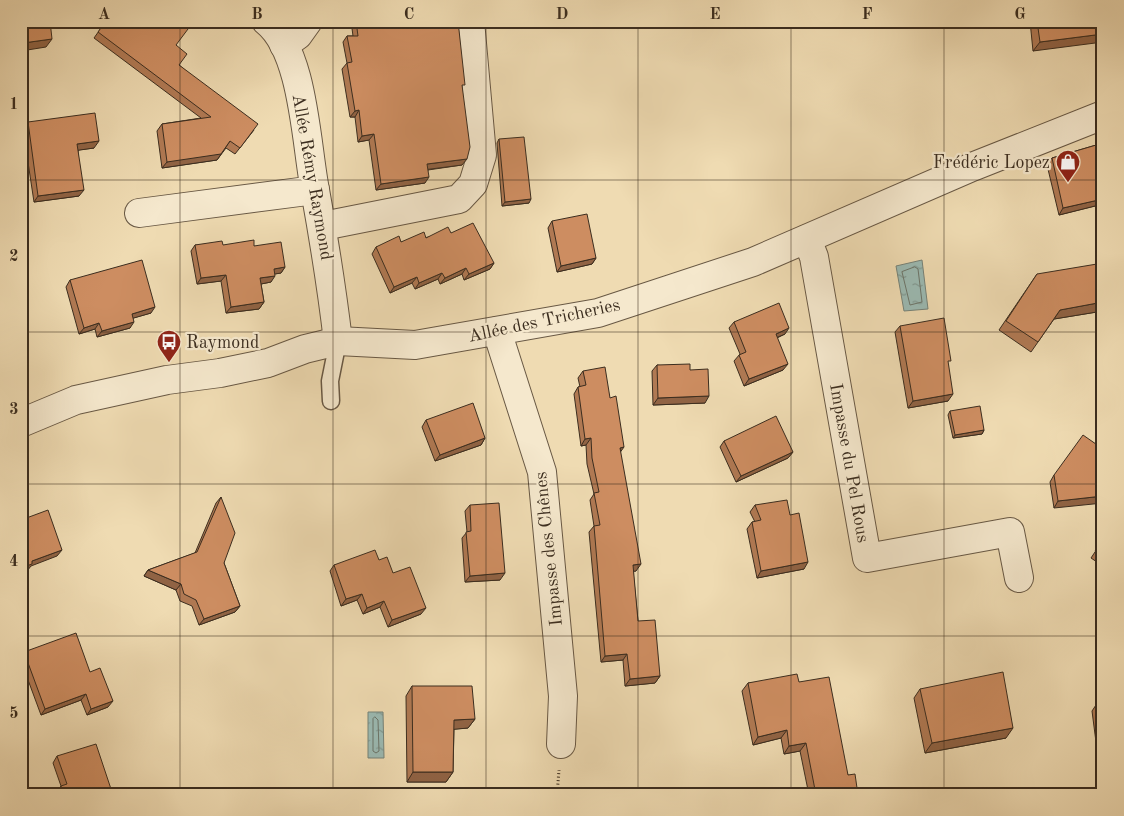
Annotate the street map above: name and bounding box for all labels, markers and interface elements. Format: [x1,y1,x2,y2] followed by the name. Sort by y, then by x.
[98,7,110,23] text: A
[251,7,263,23] text: B
[404,7,414,23] text: C
[556,7,568,23] text: D
[709,7,721,23] text: E
[862,7,873,23] text: F
[1014,7,1026,23] text: G
[289,93,336,262] street label: Allée Rémy Raymond
[9,97,19,113] text: 1
[1055,149,1081,183] shop icon: Frédéric Lopez
[933,154,1050,172] place label: Frédéric Lopez
[9,249,19,265] text: 2
[467,296,622,346] street label: Allée des Tricheries
[156,329,182,363] bus stop icon: Raymond
[186,334,259,352] place label: Raymond
[826,382,872,544] street label: Impasse du Pel Rous
[9,402,19,418] text: 3
[532,471,566,627] street label: Impasse des Chênes
[9,554,19,570] text: 4
[9,706,19,722] text: 5

